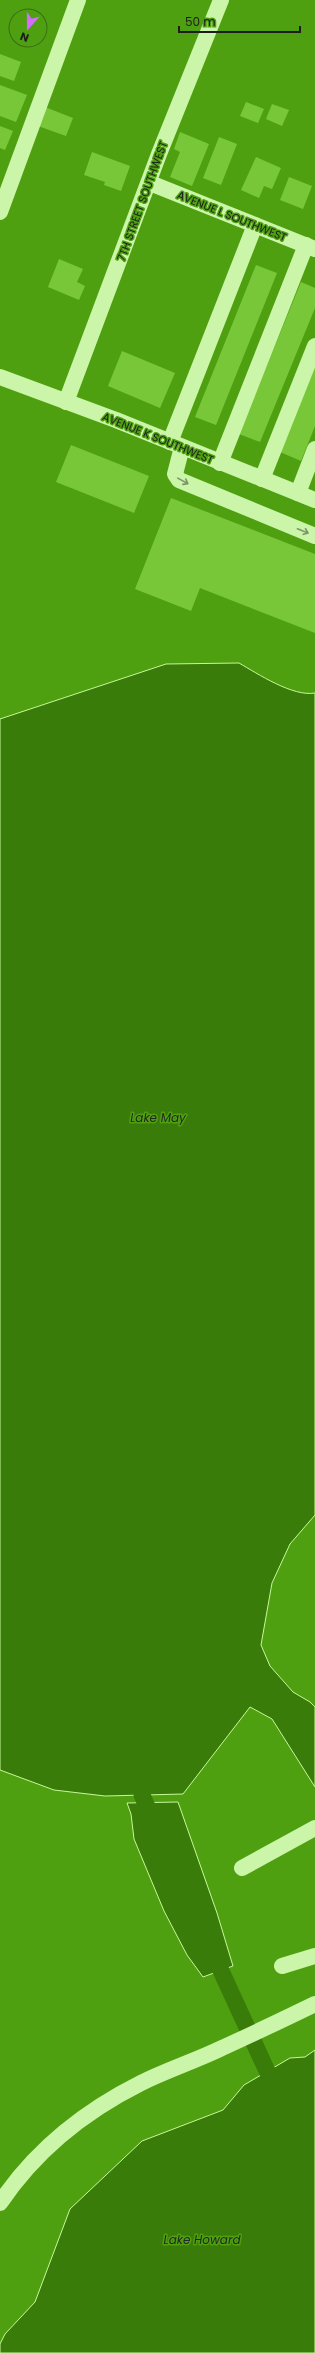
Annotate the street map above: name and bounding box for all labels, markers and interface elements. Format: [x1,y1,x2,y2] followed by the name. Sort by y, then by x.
[8,8,48,48] north arrow
[179,8,300,34] scale bar
[185,13,216,30] text: 50 m
[18,28,31,46] text: N
[113,139,171,263] street label: 7TH STREET SOUTHWEST
[175,187,289,245] street label: AVENUE L SOUTHWEST
[100,408,216,468] street label: AVENUE K SOUTHWEST
[177,478,189,486] one-way arrow
[297,528,309,536] one-way arrow
[130,1109,187,1126] water label: Lake May
[163,2231,241,2248] water label: Lake Howard

